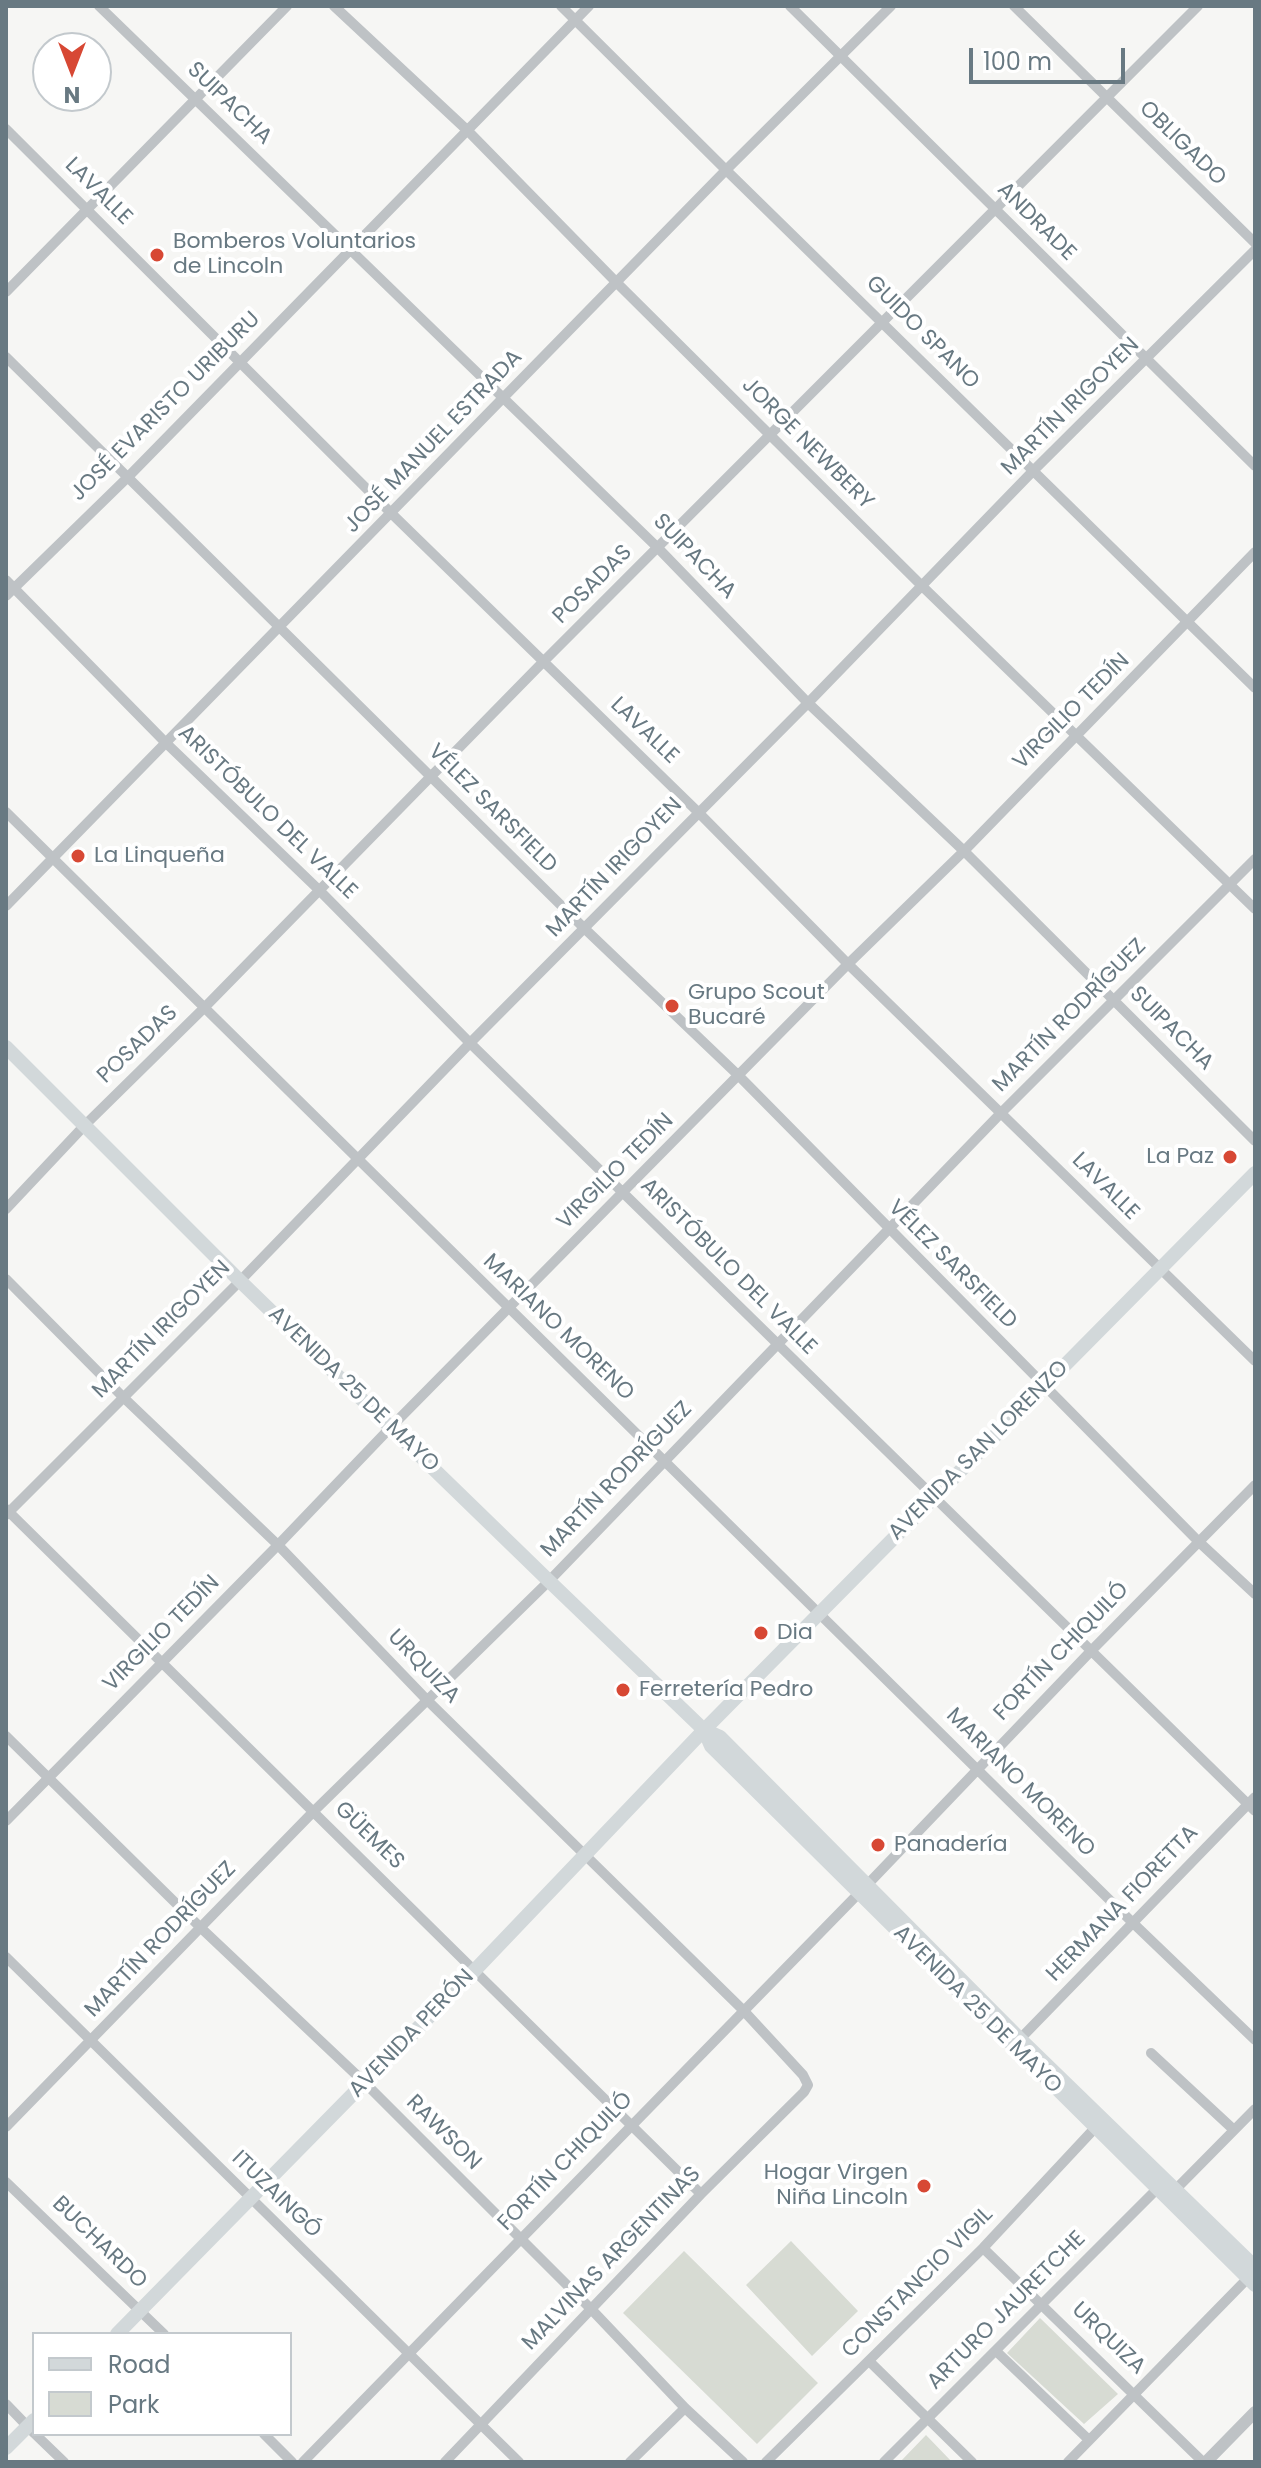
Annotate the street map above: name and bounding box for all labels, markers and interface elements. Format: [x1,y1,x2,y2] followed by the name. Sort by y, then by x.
[32,32,112,112] north arrow
[973,32,1129,82] scale bar
[983,45,1052,78] text: 100 m
[181,57,277,151] street label: SUIPACHA
[64,79,80,110] text: N
[1133,96,1231,192] street label: OBLIGADO
[59,153,137,231] street label: LAVALLE
[991,177,1081,267] street label: ANDRADE
[173,229,416,280] place label: Bomberos Voluntarios de Lincoln
[148,246,166,264] marker: Bomberos Voluntarios de Lincoln
[860,271,984,395] street label: GUIDO SPANO
[66,307,266,507] street label: JOSÉ EVARISTO URIBURU
[997,333,1145,481] street label: MARTÍN IRIGOYEN
[340,345,528,539] street label: JOSÉ MANUEL ESTRADA
[736,373,878,515] street label: JORGE NEWBERY
[647,509,741,605] street label: SUIPACHA
[548,540,638,630] street label: POSADAS
[1008,648,1136,776] street label: VIRGILIO TEDÍN
[605,692,683,770] street label: LAVALLE
[172,721,362,905] street label: ARISTÓBULO DEL VALLE
[422,739,562,879] street label: VÉLEZ SARSFIELD
[542,793,688,943] street label: MARTÍN IRIGOYEN
[94,843,225,869] place label: La Linqueña
[69,847,87,865] marker: La Linqueña
[988,934,1152,1098] street label: MARTÍN RODRÍGUEZ
[688,980,825,1032] place label: Grupo Scout Bucaré
[1124,982,1218,1076] street label: SUIPACHA
[663,997,681,1015] marker: Grupo Scout Bucaré
[92,1000,184,1090] street label: POSADAS
[552,1108,680,1236] street label: VIRGILIO TEDÍN
[1146,1144,1214,1170] place label: La Paz
[1066,1148,1144,1226] street label: LAVALLE
[1221,1148,1239,1166] marker: La Paz
[634,1173,822,1361] street label: ARISTÓBULO DEL VALLE
[882,1195,1022,1335] street label: VÉLEZ SARSFIELD
[477,1249,639,1407] street label: MARIANO MORENO
[88,1256,236,1404] street label: MARTÍN IRIGOYEN
[262,1302,444,1478] street label: AVENIDA 25 DE MAYO
[884,1356,1074,1546] street label: AVENIDA SAN LORENZO
[536,1397,698,1563] street label: MARTÍN RODRÍGUEZ
[98,1570,226,1698] street label: VIRGILIO TEDÍN
[989,1577,1135,1727] street label: FORTÍN CHIQUILÓ
[777,1620,813,1646] place label: Dia
[752,1624,770,1642] marker: Dia
[381,1625,465,1709] street label: URQUIZA
[639,1677,813,1703] place label: Ferretería Pedro
[614,1681,632,1699] marker: Ferretería Pedro
[940,1703,1100,1863] street label: MARIANO MORENO
[329,1796,409,1876] street label: GÜEMES
[1042,1820,1204,1988] street label: HERMANA FIORETTA
[894,1832,1008,1858] place label: Panadería
[869,1836,887,1854] marker: Panadería
[80,1857,242,2023] street label: MARTÍN RODRÍGUEZ
[887,1920,1067,2100] street label: AVENIDA 25 DE MAYO
[344,1964,480,2104] street label: AVENIDA PERÓN
[493,2087,639,2237] street label: FORTÍN CHIQUILÓ
[400,2090,486,2176] street label: RAWSON
[226,2146,326,2244] street label: ITUZAINGÓ
[764,2160,908,2212] place label: Hogar Virgen Niña Lincoln
[517,2162,707,2356] street label: MALVINAS ARGENTINAS
[915,2177,933,2195] marker: Hogar Virgen Niña Lincoln
[46,2191,152,2295] street label: BUCHARDO
[837,2202,999,2364] street label: CONSTANCIO VIGIL
[922,2226,1092,2396] street label: ARTURO JAURETCHE
[1066,2297,1150,2381] street label: URQUIZA
[32,2332,292,2436] legend
[108,2348,170,2381] text: Road
[108,2388,159,2421] text: Park

